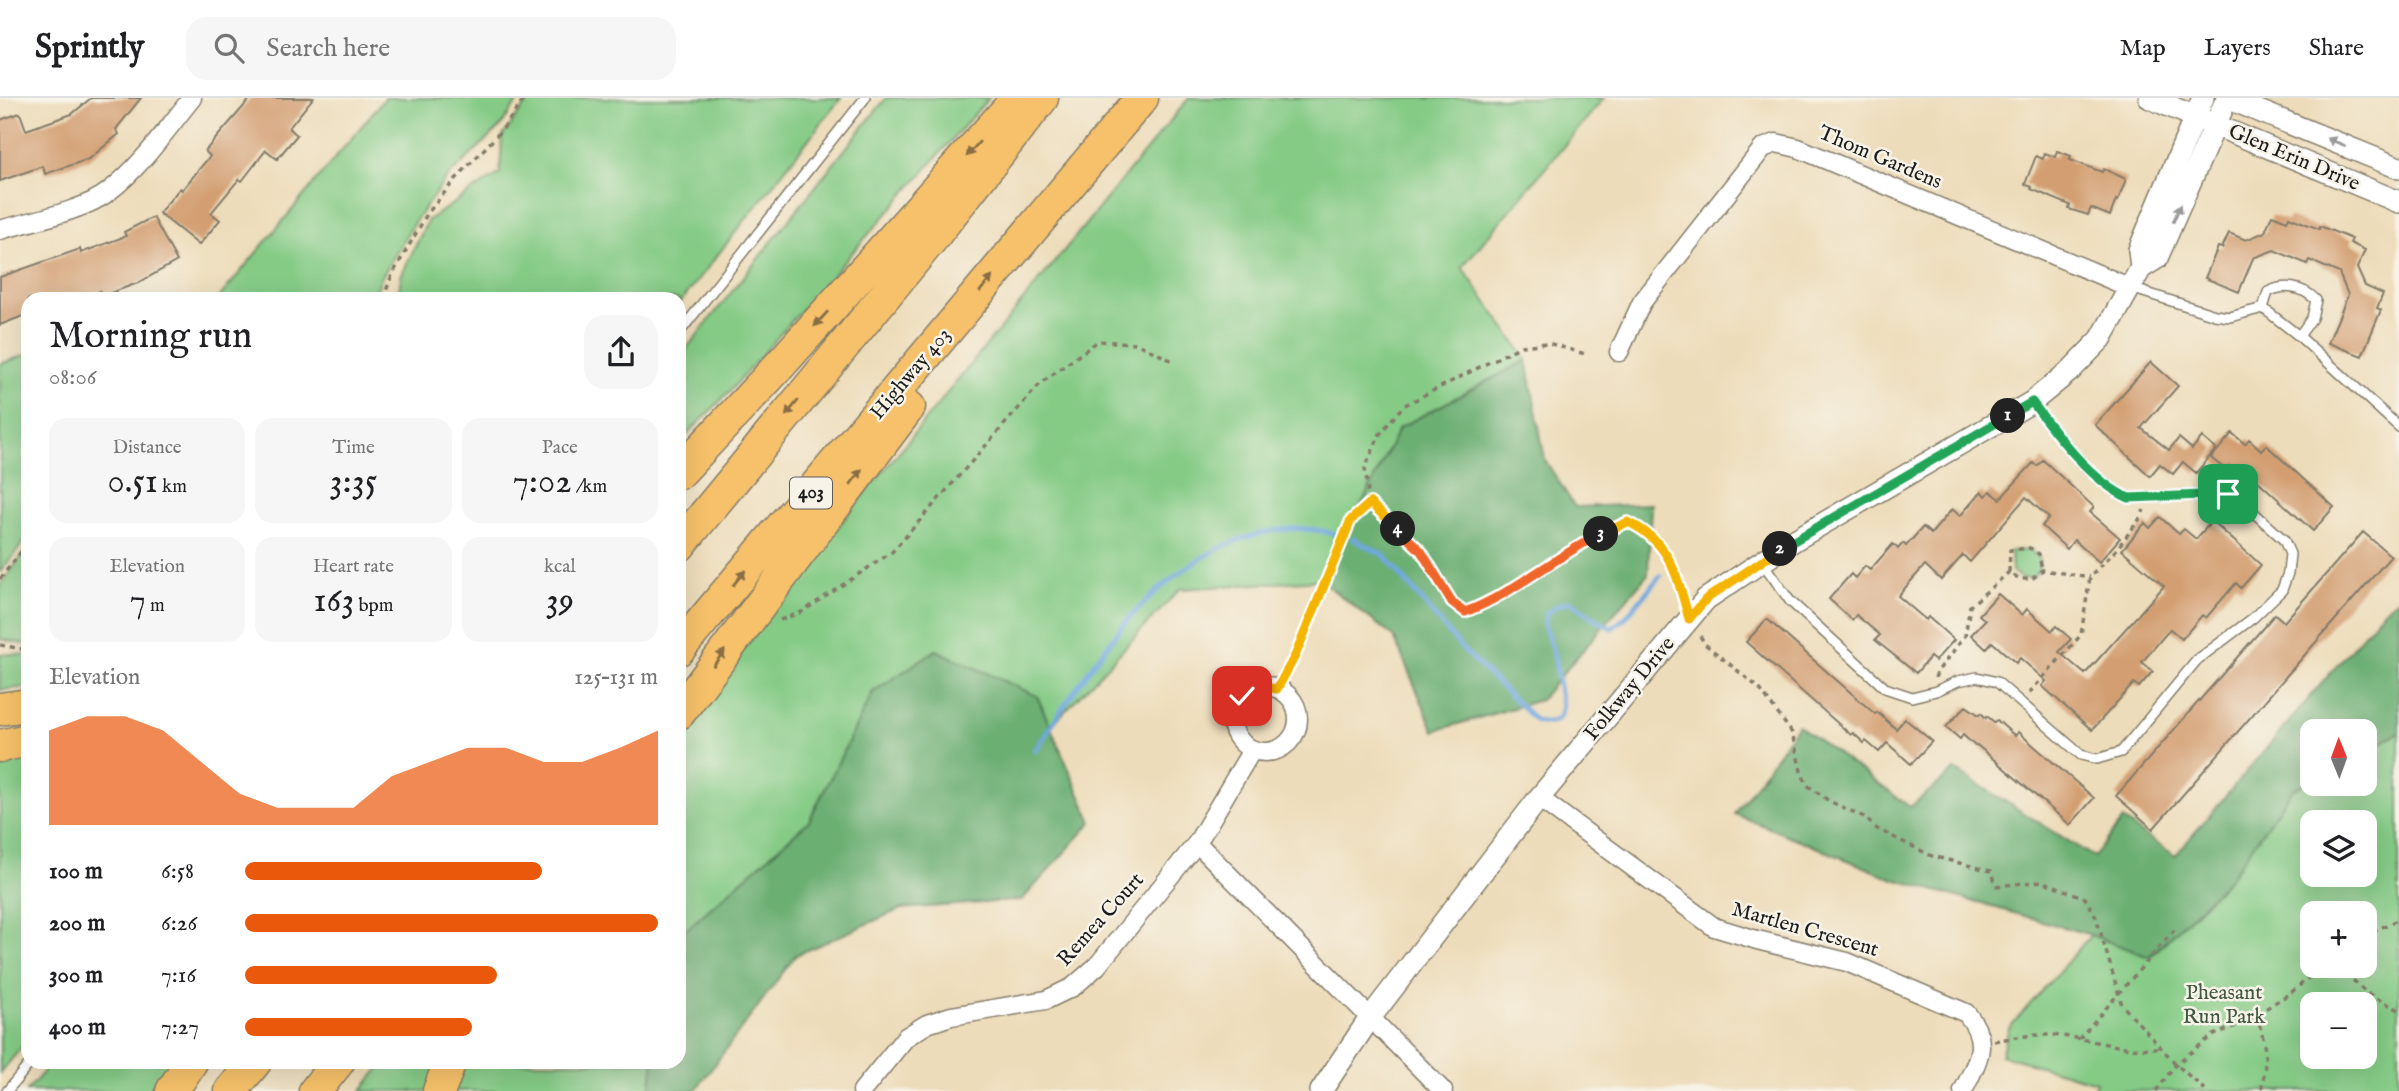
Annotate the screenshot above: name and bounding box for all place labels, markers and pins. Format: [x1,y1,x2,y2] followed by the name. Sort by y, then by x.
[1990,398,2025,434] pin: 1
[2198,464,2258,524] pin
[1380,512,1416,546] pin: 4
[1584,516,1618,551] pin: 3
[1762,532,1798,566] pin: 2
[1212,666,1272,726] pin

